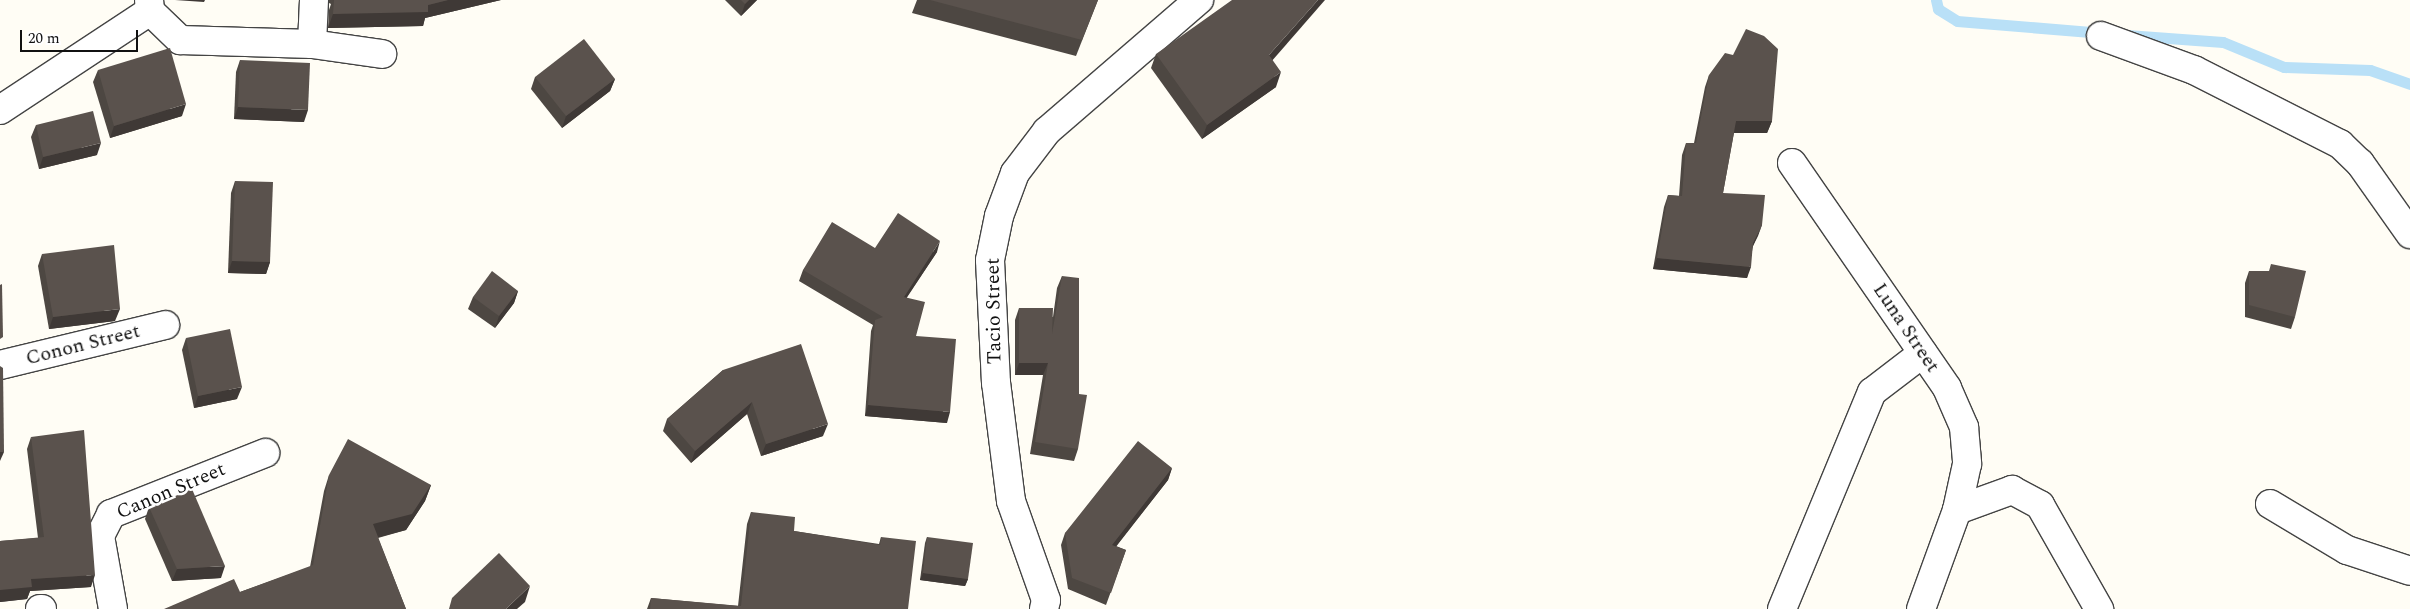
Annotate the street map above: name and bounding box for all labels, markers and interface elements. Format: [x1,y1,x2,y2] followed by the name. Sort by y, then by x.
[22,20,140,52] scale bar
[28,27,60,50] text: 20 m
[981,258,1007,364] street label: Tacio Street
[1867,279,1945,377] street label: Luna Street
[23,319,143,371] street label: Conon Street
[113,457,229,525] street label: Canon Street

